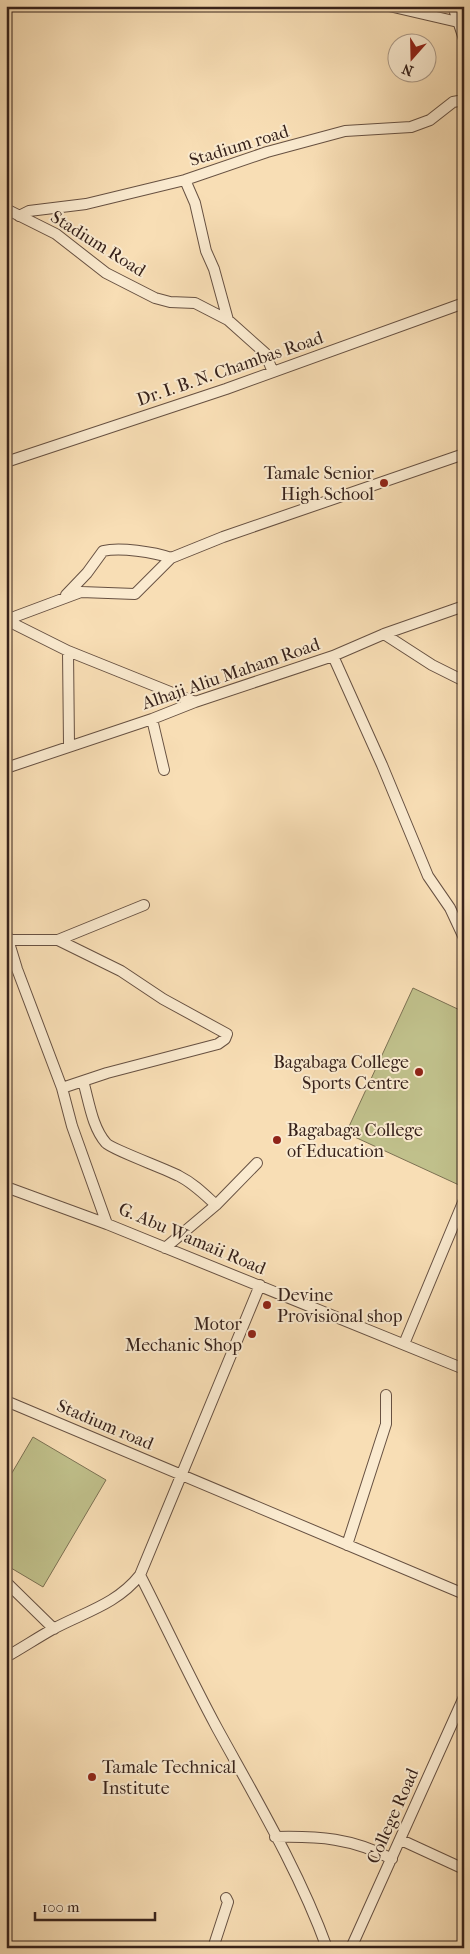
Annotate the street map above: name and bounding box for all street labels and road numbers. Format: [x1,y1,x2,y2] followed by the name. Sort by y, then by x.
[187,121,291,171] street label: Stadium road
[47,206,150,282] street label: Stadium Road
[134,327,326,411] street label: Dr. I. B. N. Chambas Road
[138,634,323,715] street label: Alhaji Aliu Maham Road
[115,1199,269,1280] street label: G. Abu Wamaii Road
[54,1395,157,1455] street label: Stadium road
[363,1765,423,1867] street label: College Road

